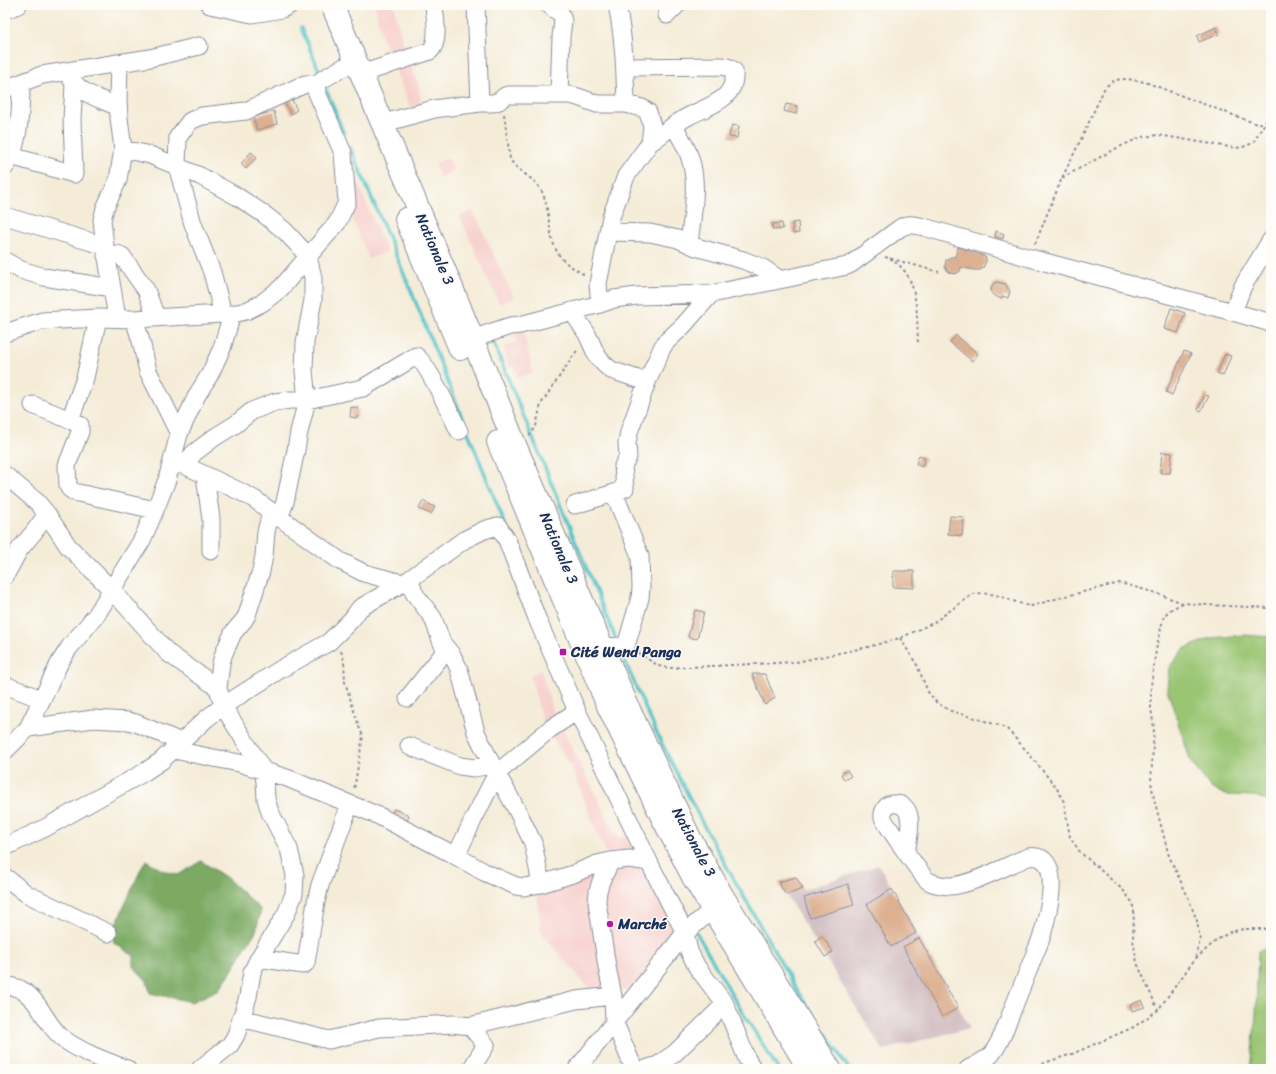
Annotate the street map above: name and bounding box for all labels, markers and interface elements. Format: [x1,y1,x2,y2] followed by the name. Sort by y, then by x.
[408,209,462,289] street label: Nationale 3
[532,508,586,588] street label: Nationale 3
[570,639,682,665] place label: Cité Wend Panga
[558,647,568,657] marker: Cité Wend Panga
[665,802,723,882] street label: Nationale 3
[617,911,667,937] place label: Marché
[605,919,615,929] marker: Marché

